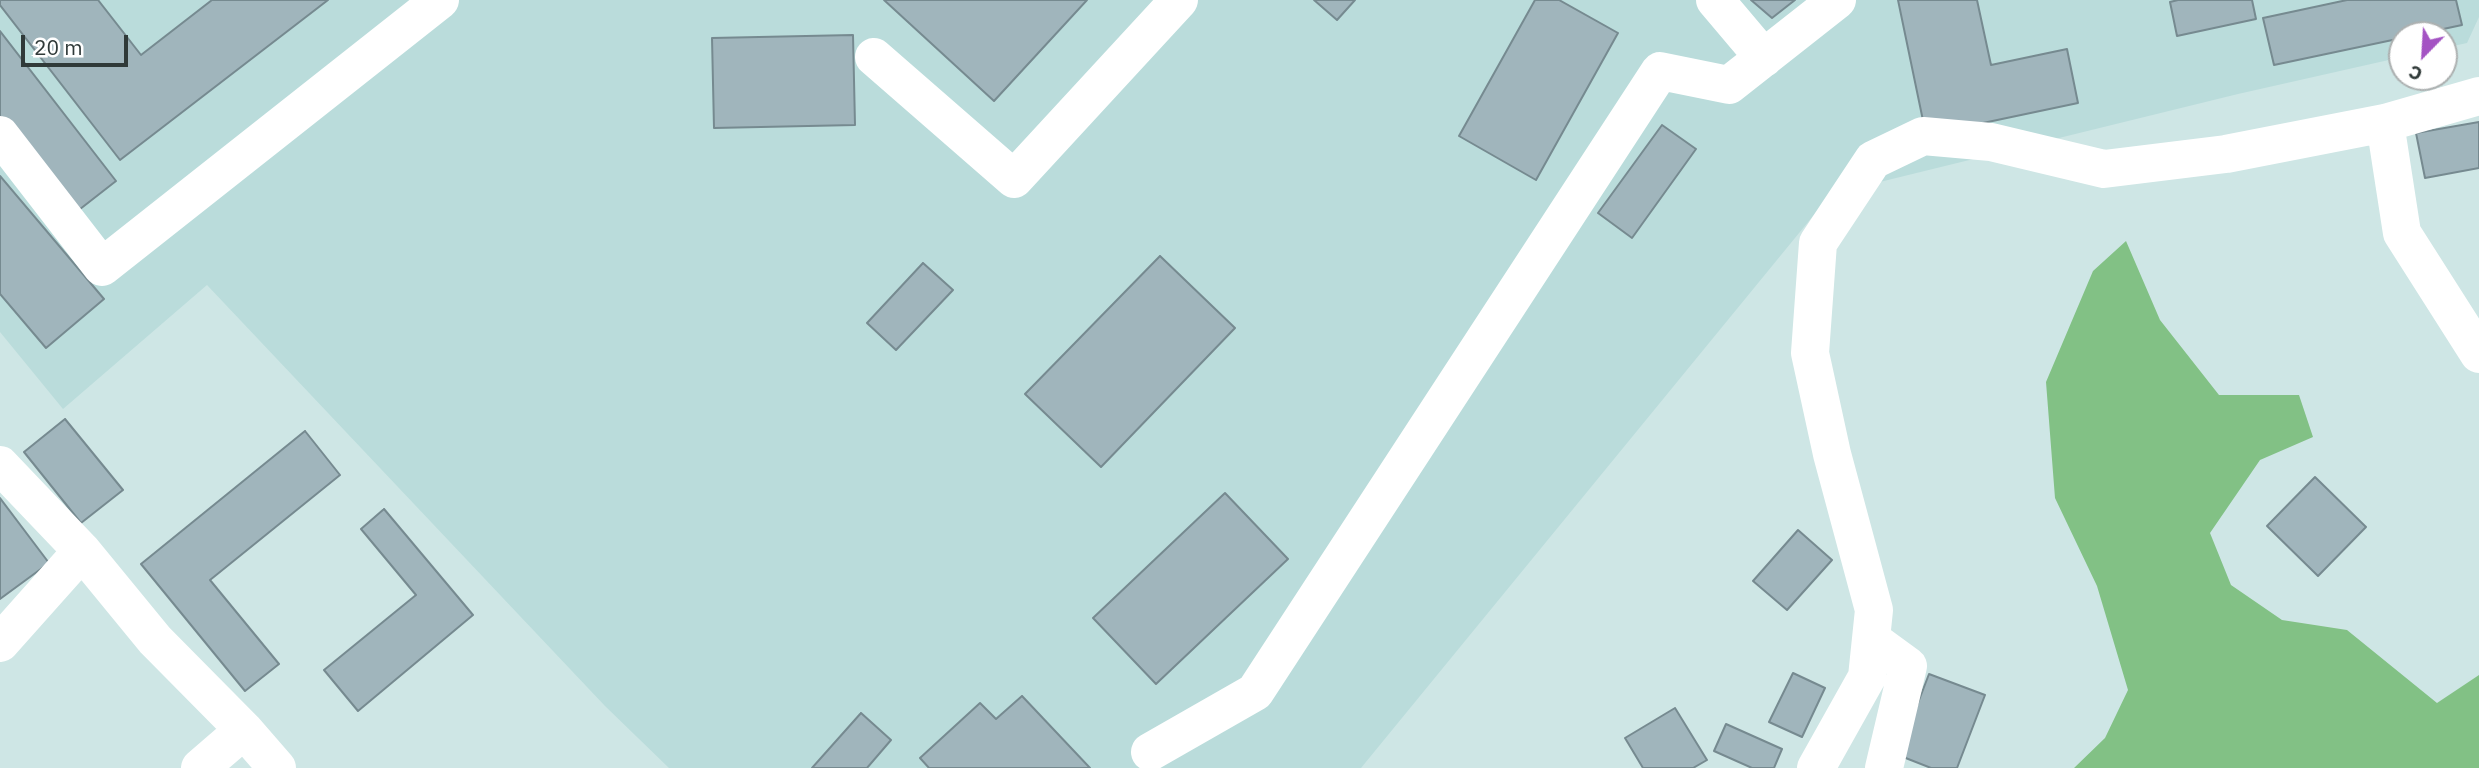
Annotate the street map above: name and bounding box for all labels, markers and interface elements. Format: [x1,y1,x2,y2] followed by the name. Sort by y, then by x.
[24,21,131,65] scale bar
[2388,21,2458,91] north arrow
[34,33,83,61] text: 20 m
[2405,60,2426,87] text: С

